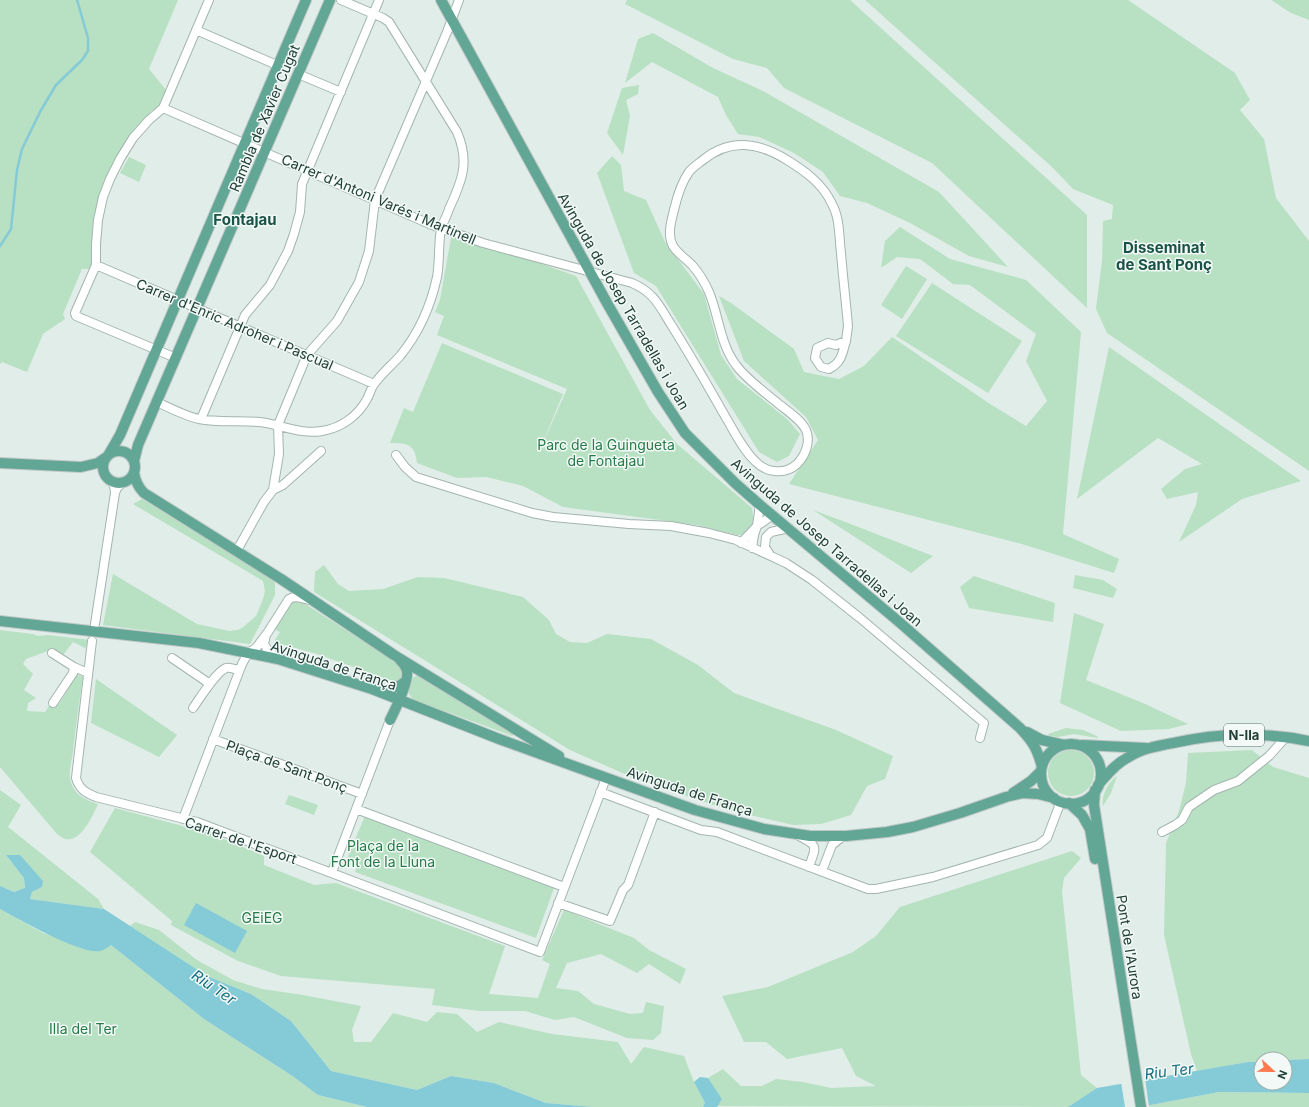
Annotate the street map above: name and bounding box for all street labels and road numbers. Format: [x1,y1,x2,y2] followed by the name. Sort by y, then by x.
[225,42,303,194] street label: Rambla de Xavier Cugat
[279,150,479,248] street label: Carrer d'Antoni Varés i Martinell
[555,189,693,413] street label: Avinguda de Josep Tarradellas i Joan
[134,275,336,373] street label: Carrer d'Enric Adroher i Pascual
[728,454,926,630] street label: Avinguda de Josep Tarradellas i Joan
[269,637,399,693] street label: Avinguda de França
[1224,724,1264,746] road number: N-IIa
[224,736,350,796] street label: Plaça de Sant Ponç
[625,763,755,819] street label: Avinguda de França
[183,813,300,867] street label: Carrer de l'Esport
[1113,893,1147,1001] street label: Pont de l'Aurora

